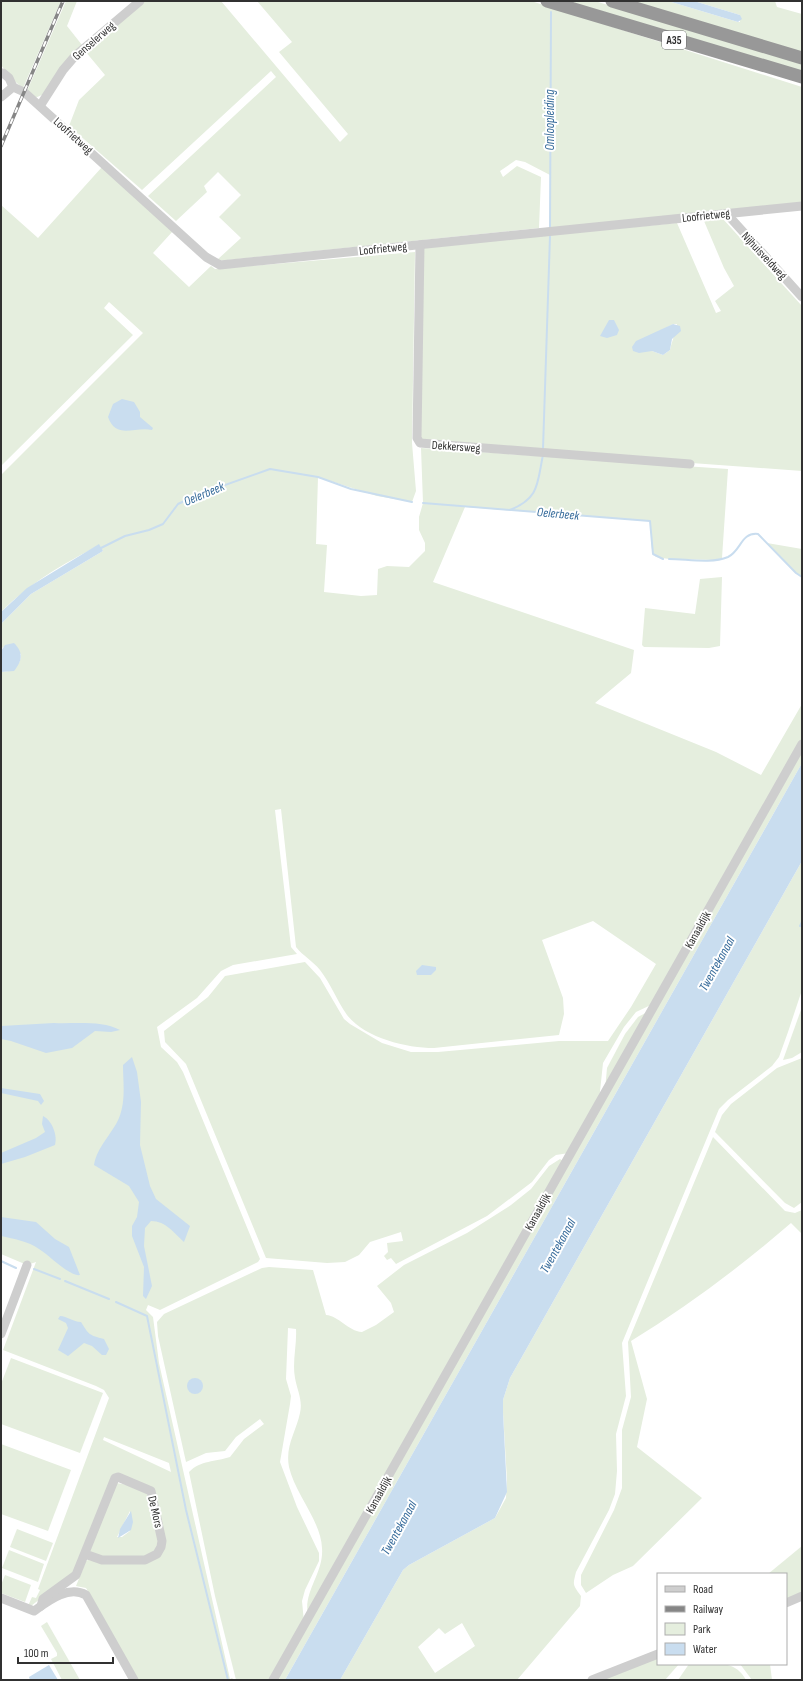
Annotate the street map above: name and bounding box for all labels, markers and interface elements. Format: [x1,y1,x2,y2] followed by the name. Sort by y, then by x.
[69,18,119,64] street label: Genselerweg
[662,31,686,49] road number: A35
[542,89,558,150] water label: Omloopleiding
[50,114,96,158] street label: Loofrietweg
[681,206,731,226] street label: Loofrietweg
[738,229,790,283] street label: Nijhuisveldweg
[358,239,408,259] street label: Loofrietweg
[431,438,481,456] street label: Dekkersweg
[181,478,228,510] water label: Oelerbeek
[536,504,581,524] water label: Oelerbeek
[682,908,715,951] street label: Kanaaldijk
[696,934,739,994] water label: Twentekanaal
[522,1190,555,1233] street label: Kanaaldijk
[537,1216,580,1276] water label: Twentekanaal
[363,1473,396,1516] street label: Kanaaldijk
[144,1495,166,1529] street label: De Mors
[378,1498,421,1558] water label: Twentekanaal
[657,1573,787,1665] legend
[693,1582,713,1597] text: Road
[693,1602,724,1617] text: Railway
[693,1622,711,1637] text: Park
[18,1639,113,1665] scale bar
[693,1642,717,1657] text: Water
[24,1646,49,1661] text: 100 m

